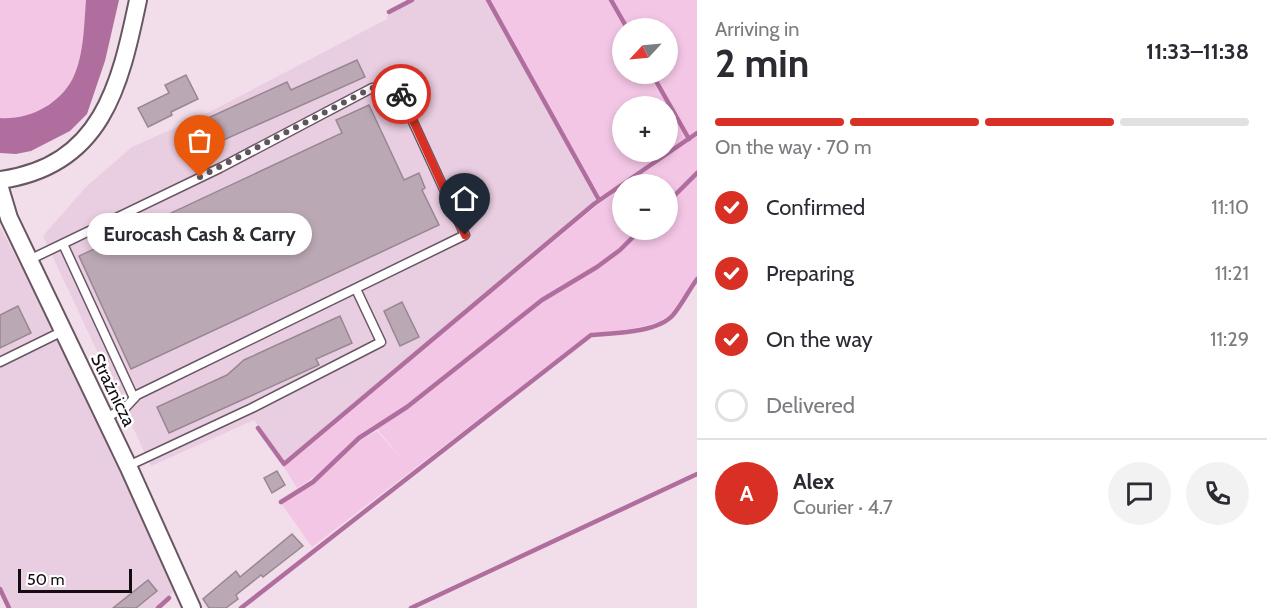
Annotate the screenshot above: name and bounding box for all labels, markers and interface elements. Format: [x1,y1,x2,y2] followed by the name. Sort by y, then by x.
[715,17,799,41] text: Arriving in
[612,18,678,84] north arrow
[612,18,678,240] map controls
[1146,38,1249,65] text: 11:33–11:38
[715,39,809,87] text: 2 min
[371,64,431,124] courier
[385,78,418,111] icon: bike
[612,96,678,162] button: +
[174,115,225,177] pin
[183,124,216,157] icon: bag
[715,135,872,159] text: On the way · 70 m
[439,173,490,235] pin
[612,174,678,240] button: −
[448,182,481,215] icon: home
[715,191,748,224] icon: check
[766,194,865,221] text: Confirmed
[1211,195,1249,219] text: 11:10
[88,213,312,255] callout: Eurocash Cash & Carry
[103,222,296,246] text: Eurocash Cash & Carry
[715,257,748,290] icon: check
[766,260,854,287] text: Preparing
[1215,261,1249,285] text: 11:21
[715,323,748,356] icon: check
[766,326,873,353] text: On the way
[1210,327,1249,351] text: 11:29
[86,350,140,430] street label: Strażnicza
[766,392,855,419] text: Delivered
[1108,462,1171,525] button: chat
[1186,462,1249,525] button: phone
[793,468,834,495] text: Alex
[740,480,753,507] text: A
[793,495,893,519] text: Courier · 4.7
[18,566,132,594] scale bar
[27,570,64,589] text: 50 m

